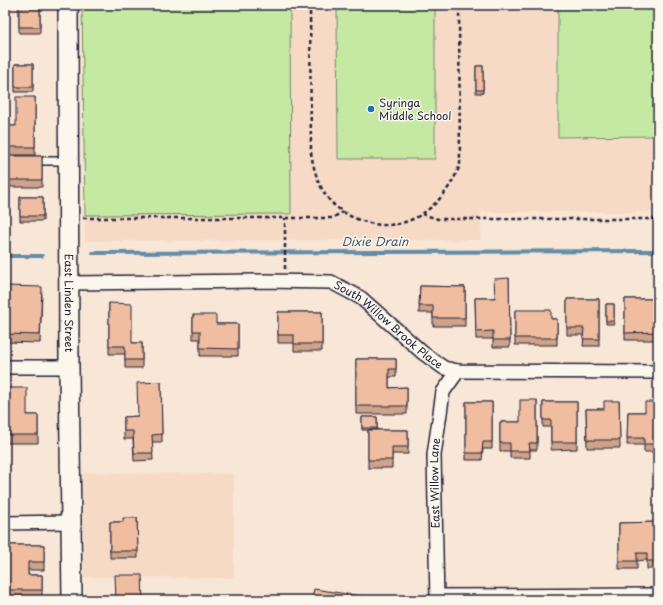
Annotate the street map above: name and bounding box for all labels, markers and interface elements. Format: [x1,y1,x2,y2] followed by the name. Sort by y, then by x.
[379,94,451,124] place label: Syringa Middle School
[366,104,376,114] marker: Syringa Middle School
[342,232,409,250] water label: Dixie Drain
[61,254,78,353] street label: East Linden Street
[331,276,447,373] street label: South Willow Brook Place
[425,437,444,529] street label: East Willow Lane

